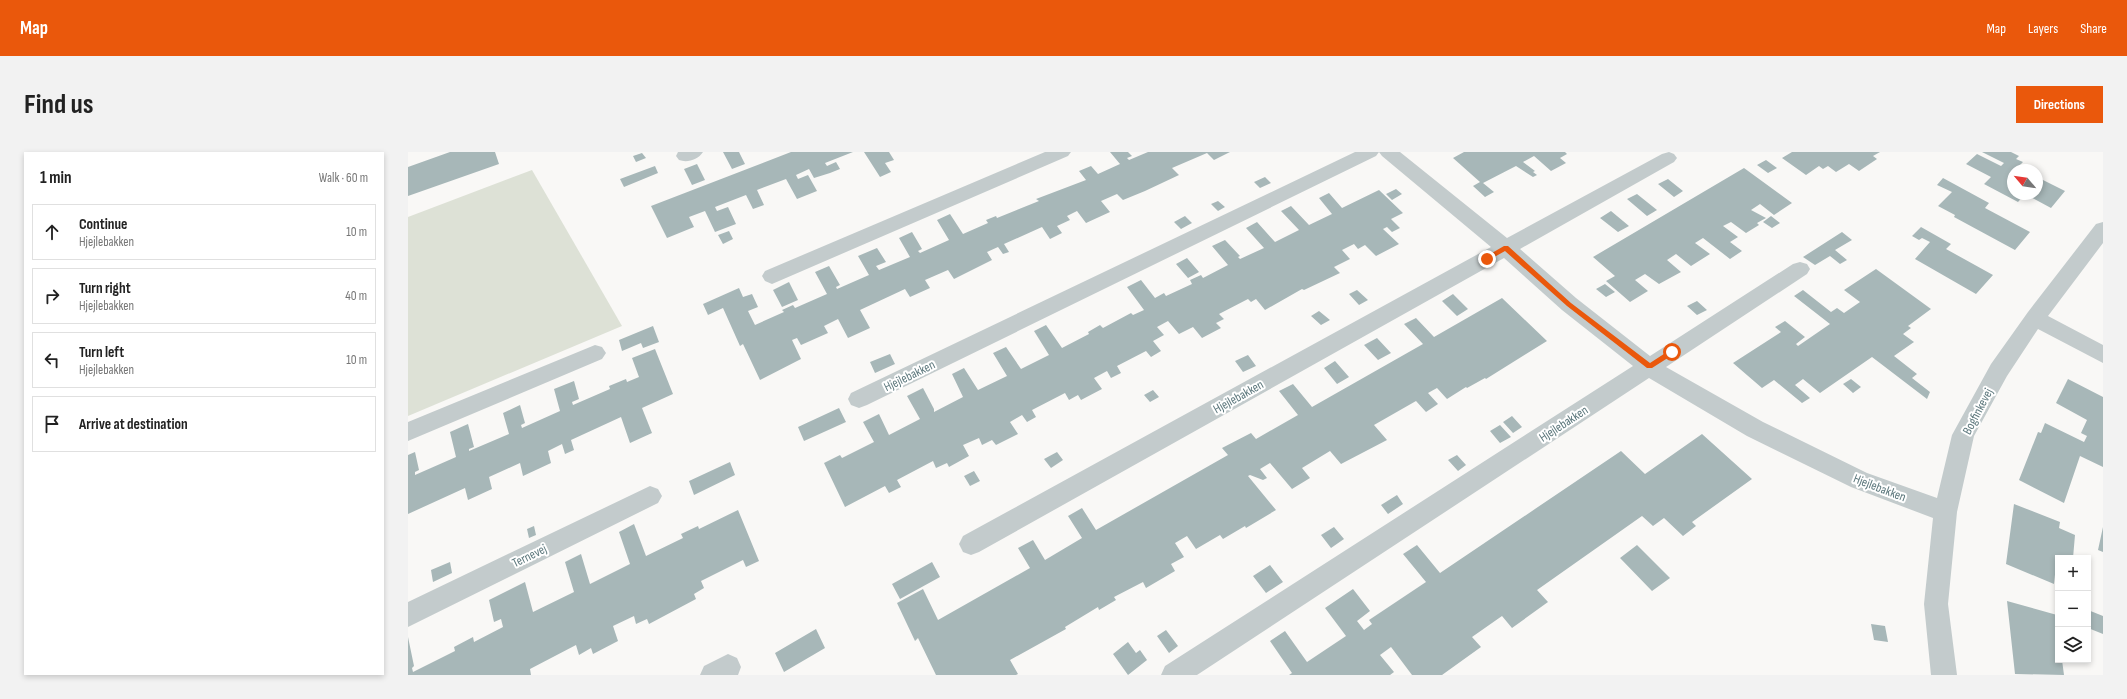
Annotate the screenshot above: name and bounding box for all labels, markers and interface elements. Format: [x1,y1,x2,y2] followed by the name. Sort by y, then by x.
[20,17,48,40] text: Map
[1986,20,2006,37] text: Map
[2028,20,2058,37] text: Layers
[2080,20,2107,37] text: Share
[2016,86,2103,123] button: Directions
[24,88,93,121] text: Find us
[2007,164,2043,200] north arrow
[40,168,72,188] text: 1 min
[319,170,368,186] text: Walk · 60 m
[79,215,128,234] text: Continue
[41,221,63,243] icon: ahead
[346,224,367,240] text: 10 m
[79,234,134,250] text: Hjejlebakken
[1478,250,1496,268] route end
[79,279,131,298] text: Turn right
[41,285,63,307] icon: right
[345,288,367,304] text: 40 m
[79,298,134,314] text: Hjejlebakken
[79,343,124,362] text: Turn left
[1663,343,1681,361] route start
[41,349,63,371] icon: left
[346,352,367,368] text: 10 m
[881,357,938,395] street label: Hjejlebakken
[79,362,134,378] text: Hjejlebakken
[1211,377,1266,417] street label: Hjejlebakken
[1959,386,1997,437] street label: Bogfinkevej
[1536,402,1591,446] street label: Hjejlebakken
[41,413,63,435] icon: arrive
[79,415,188,434] text: Arrive at destination
[1851,471,1908,505] street label: Hjejlebakken
[510,541,549,571] street label: Ternevej
[2055,555,2091,663] map controls
[2055,555,2091,591] button: +
[2055,591,2091,627] button: −
[2055,627,2091,663] button: layers

